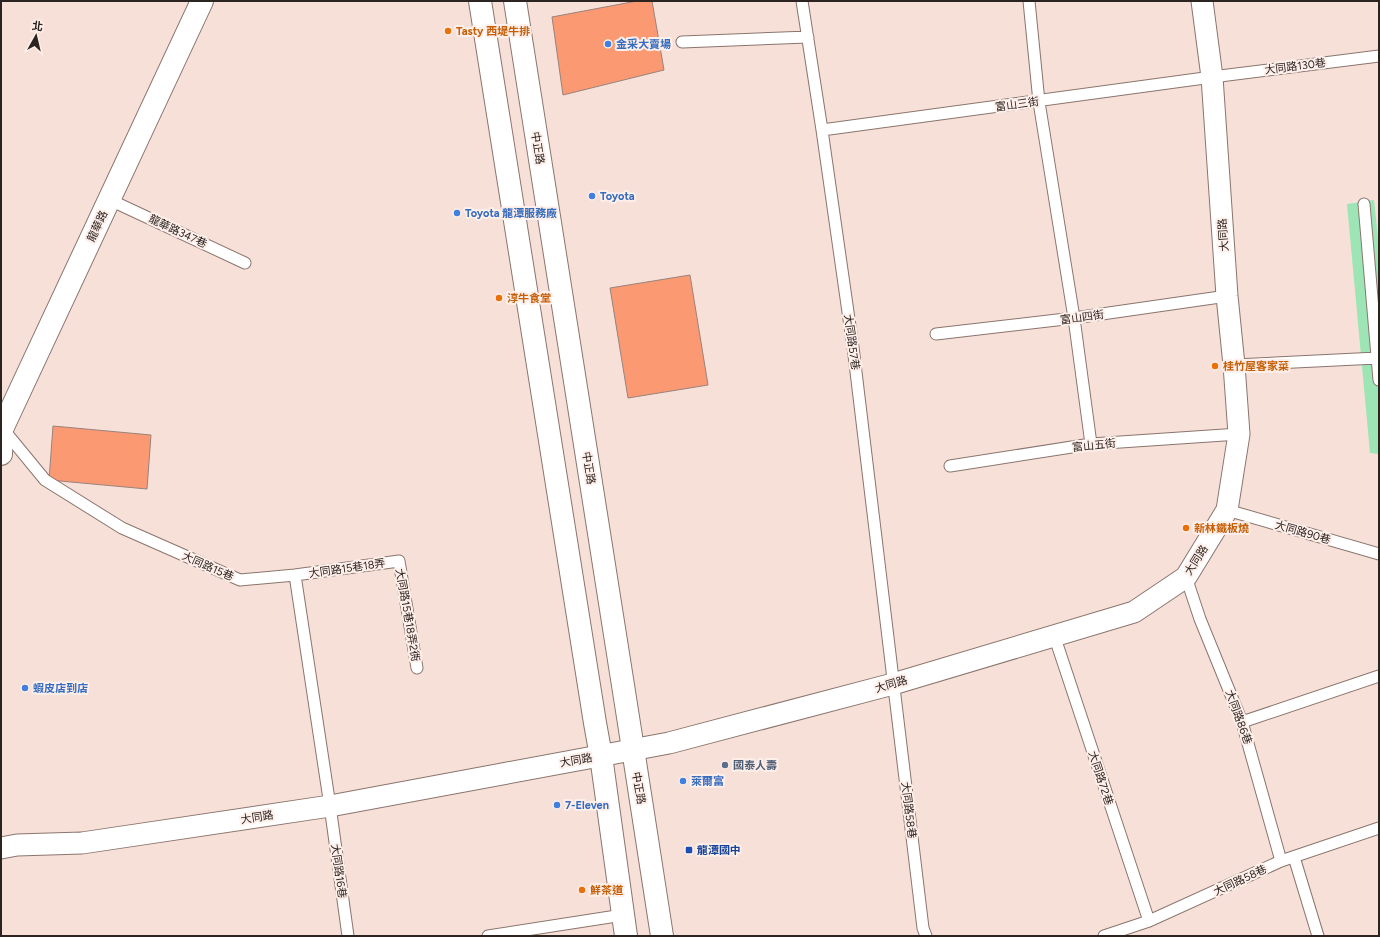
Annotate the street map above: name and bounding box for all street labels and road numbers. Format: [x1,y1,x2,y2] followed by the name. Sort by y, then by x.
[1264,56,1326,77] street label: 大同路130巷
[994,95,1040,114] street label: 富山三街
[529,131,547,165] street label: 中正路
[85,209,110,244] street label: 龍華路
[147,212,209,251] street label: 龍華路347巷
[1216,218,1231,252] street label: 大同路
[1059,308,1105,327] street label: 富山四街
[841,313,862,371] street label: 大同路57巷
[1071,437,1117,454] street label: 富山五街
[580,451,598,485] street label: 中正路
[1274,518,1332,547] street label: 大同路90巷
[1182,543,1211,578] street label: 大同路
[180,549,236,584] street label: 大同路15巷
[308,557,386,580] street label: 大同路15巷18弄
[393,568,422,663] street label: 大同路15巷18弄2衖
[873,674,909,695] street label: 大同路
[1223,688,1254,746] street label: 大同路86巷
[1086,749,1115,807] street label: 大同路72巷
[559,751,593,770] street label: 大同路
[629,771,648,805] street label: 中正路
[899,781,918,839] street label: 大同路58巷
[240,808,274,826] street label: 大同路
[328,843,349,899] street label: 大同路16巷
[1212,862,1269,898] street label: 大同路58巷

